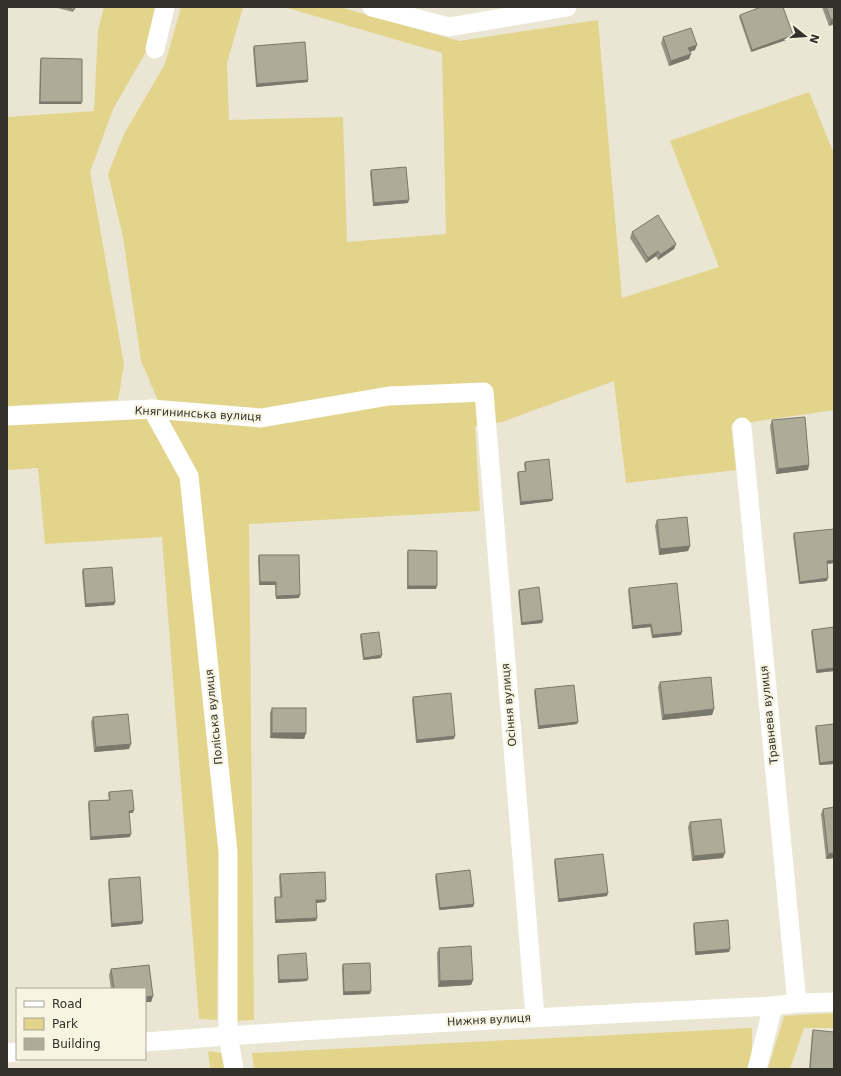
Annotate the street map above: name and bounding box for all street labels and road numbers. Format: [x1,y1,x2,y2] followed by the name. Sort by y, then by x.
[134,404,262,424] street label: Княгининська вулиця
[499,663,519,747] street label: Осіння вулиця
[757,665,781,766] street label: Травнева вулиця
[203,669,225,765] street label: Поліська вулиця
[447,1011,531,1029] street label: Нижня вулиця

